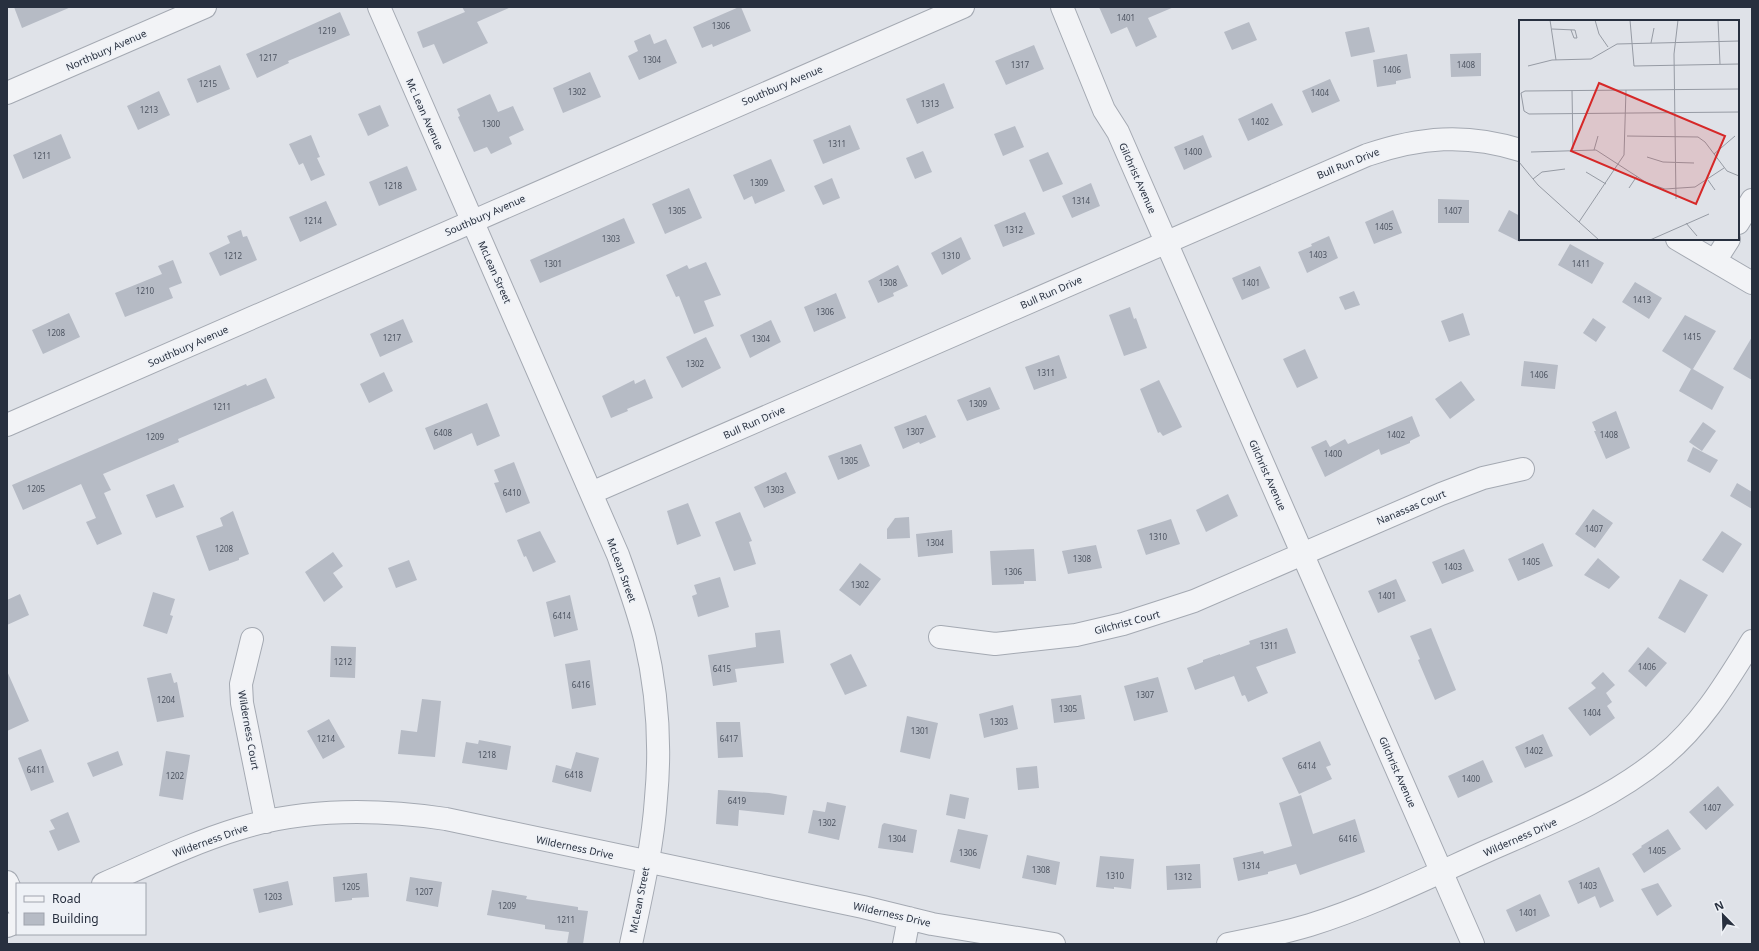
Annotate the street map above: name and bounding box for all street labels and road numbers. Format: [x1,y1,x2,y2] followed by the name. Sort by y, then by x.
[63,26,149,74] street label: Northbury Avenue
[739,61,825,108] street label: Southbury Avenue
[403,76,447,152] street label: Mc Lean Avenue
[1116,140,1160,216] street label: Gilchrist Avenue
[1315,144,1382,182] street label: Bull Run Drive
[443,191,528,239] street label: Southbury Avenue
[475,239,515,306] street label: McLean Street
[1018,272,1084,312] street label: Bull Run Drive
[146,322,231,370] street label: Southbury Avenue
[721,402,787,442] street label: Bull Run Drive
[1246,437,1290,513] street label: Gilchrist Avenue
[1374,486,1448,528] street label: Nanassas Court
[604,536,640,604] street label: McLean Street
[1093,606,1162,637] street label: Gilchrist Court
[235,689,263,771] street label: Wilderness Court
[1376,734,1420,810] street label: Gilchrist Avenue
[1481,814,1559,859] street label: Wilderness Drive
[170,820,250,860] street label: Wilderness Drive
[535,832,615,862] street label: Wilderness Drive
[626,865,652,934] street label: McLean Street
[852,898,932,930] street label: Wilderness Drive

